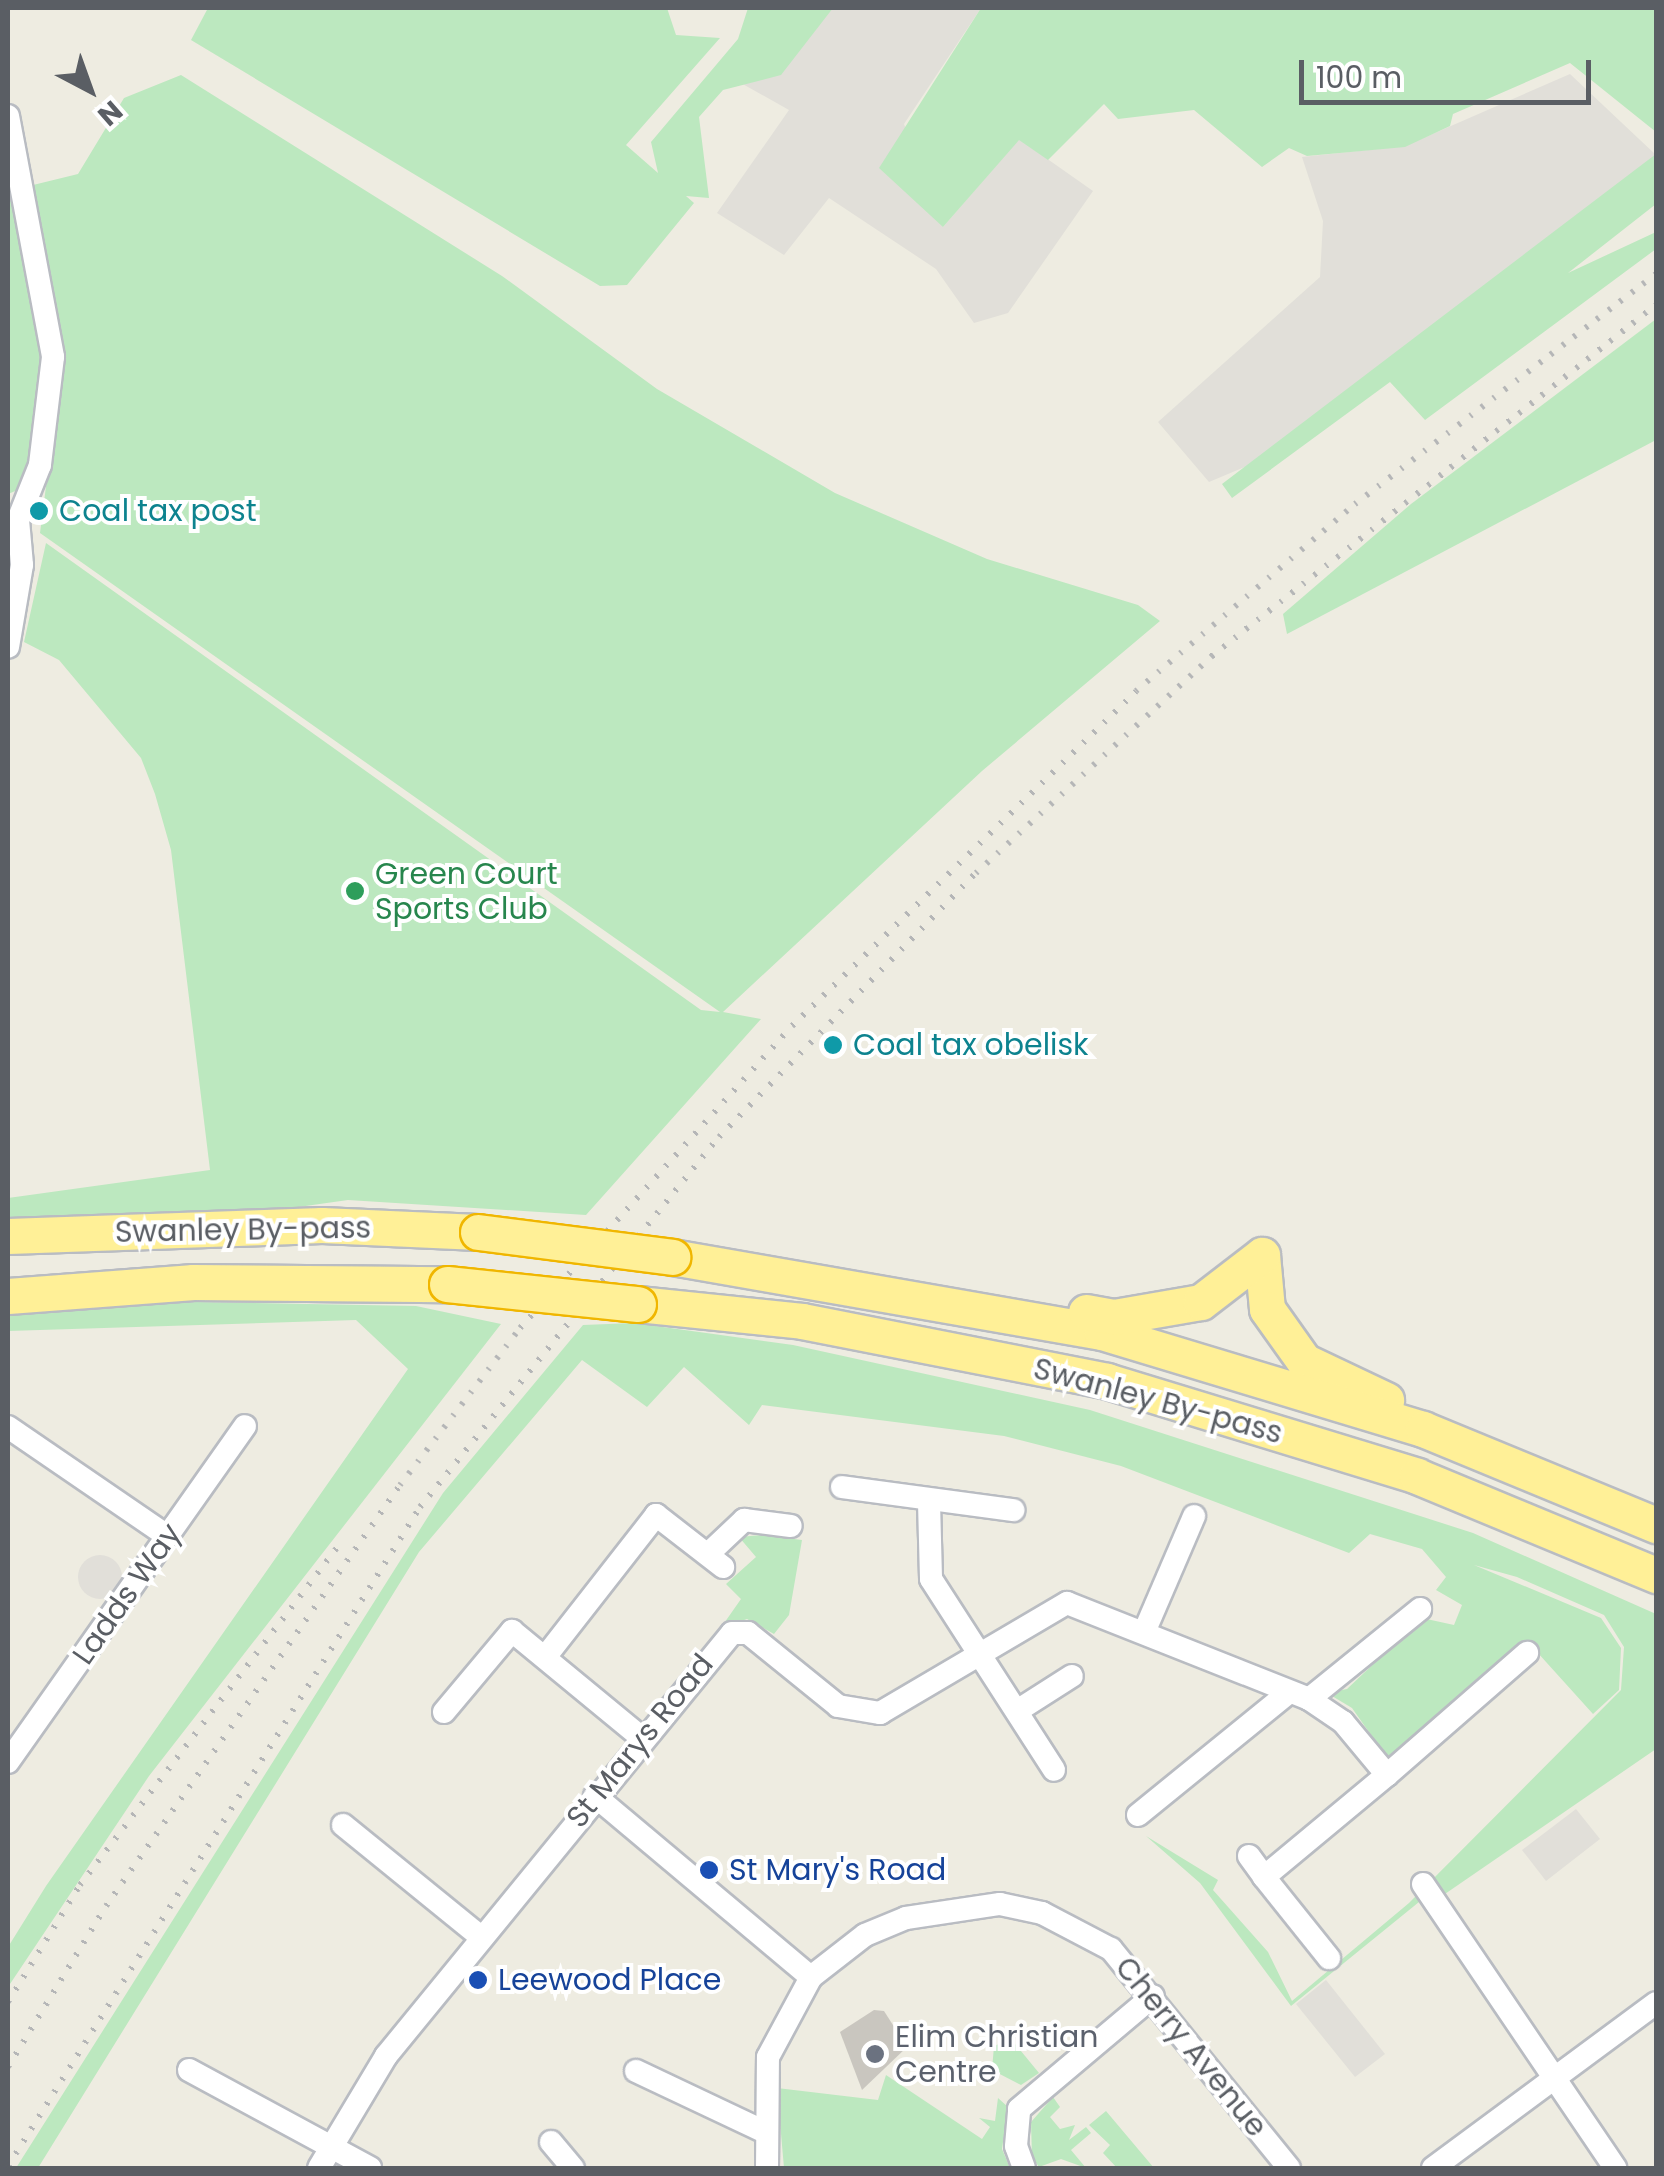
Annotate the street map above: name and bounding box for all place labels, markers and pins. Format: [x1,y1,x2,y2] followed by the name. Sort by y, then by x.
[59,493,257,529] place label: Coal tax post
[28,500,50,522] marker: Coal tax post
[375,856,558,926] place label: Green Court Sports Club
[344,880,366,902] marker: Green Court Sports Club
[853,1027,1089,1063] place label: Coal tax obelisk
[822,1034,844,1056] marker: Coal tax obelisk
[729,1852,946,1888] place label: St Mary's Road
[698,1859,720,1881] marker: St Mary's Road
[498,1962,721,1998] place label: Leewood Place
[467,1969,489,1991] marker: Leewood Place
[895,2019,1098,2090] place label: Elim Christian Centre
[864,2043,886,2065] marker: Elim Christian Centre

